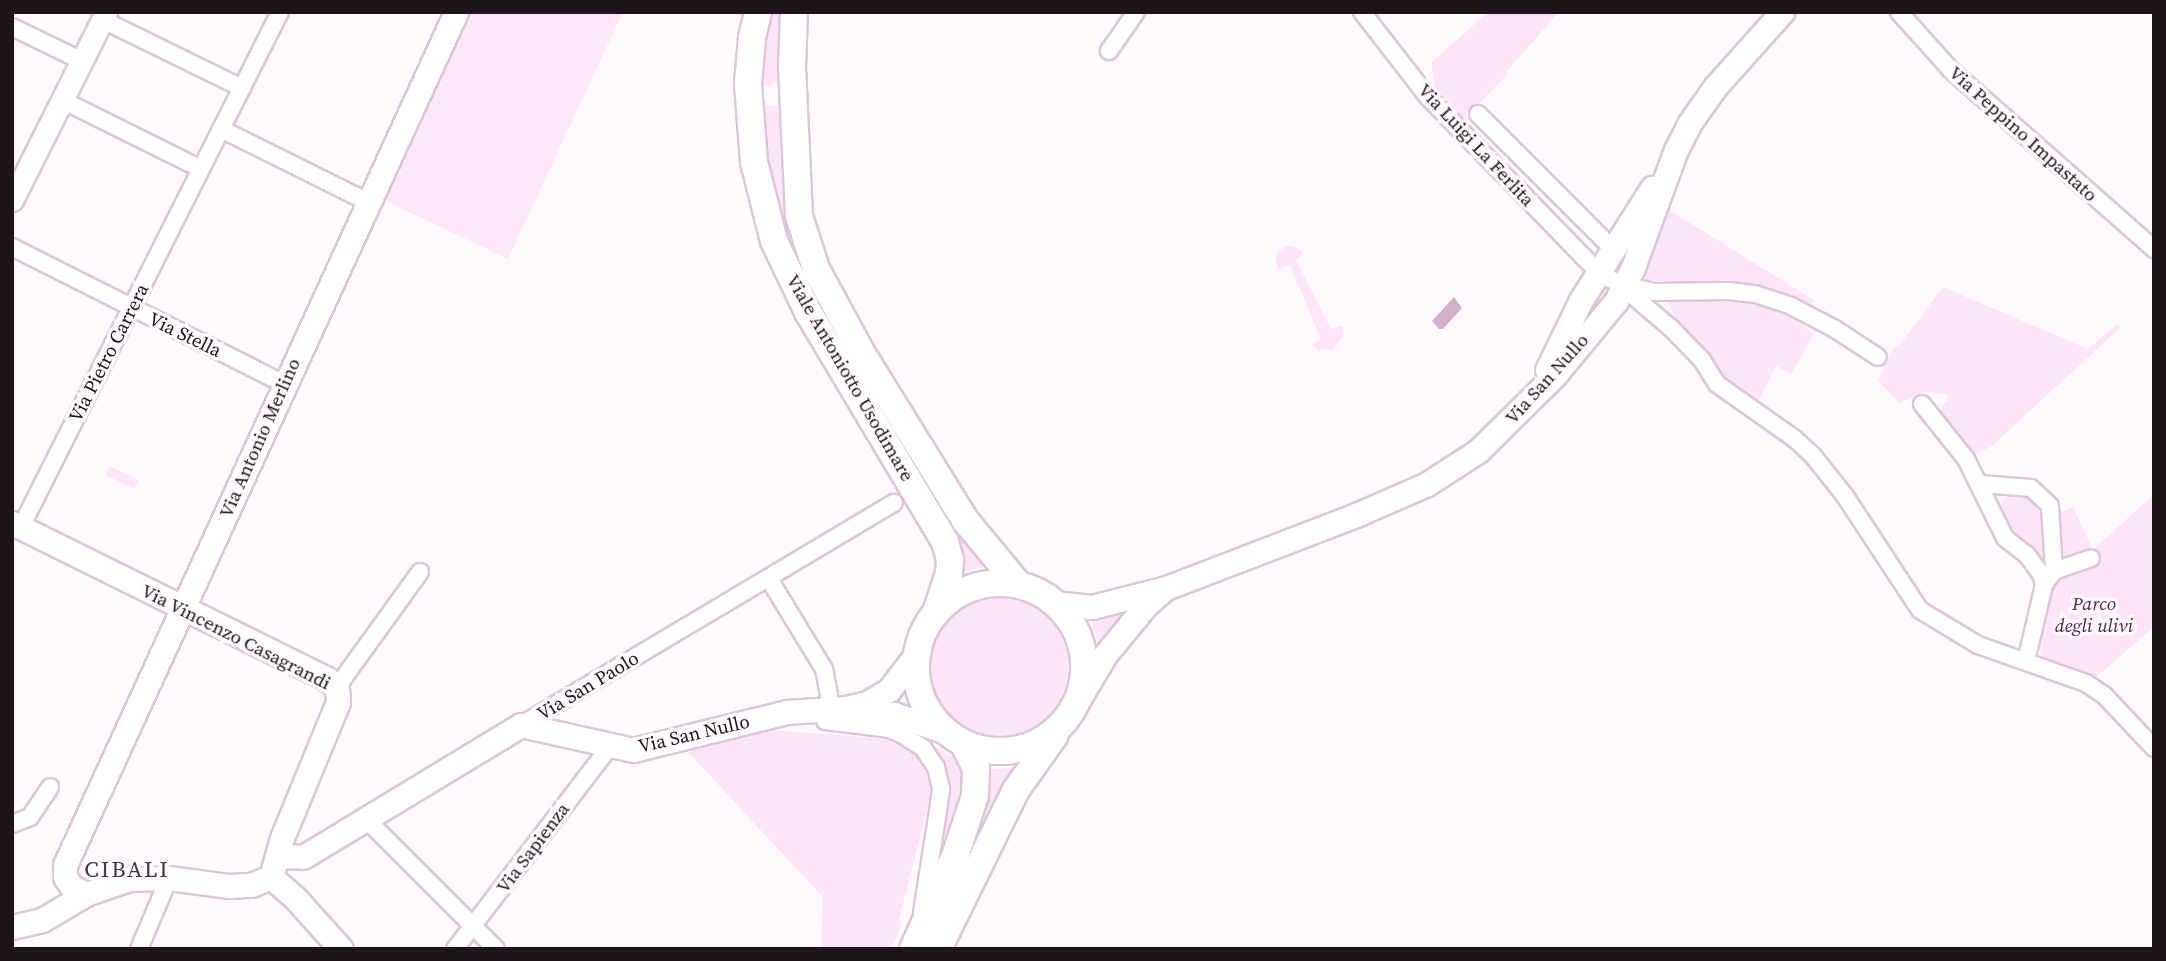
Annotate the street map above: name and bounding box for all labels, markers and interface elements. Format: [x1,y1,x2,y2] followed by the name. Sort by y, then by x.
[1944,61,2102,207] street label: Via Peppino Impastato
[1413,79,1539,211] street label: Via Luigi La Ferlita
[781,270,919,486] street label: Viale Antoniotto Usodimare
[64,280,154,426] street label: Via Pietro Carrera
[145,308,225,362] street label: Via Stella
[1501,329,1593,429] street label: Via San Nullo
[215,355,305,521] street label: Via Antonio Merlino
[137,579,335,695] street label: Via Vincenzo Casagrandi
[2055,593,2133,637] park label: Parco degli ulivi
[533,647,643,725] street label: Via San Paolo
[636,710,752,758] street label: Via San Nullo
[492,798,574,898] street label: Via Sapienza
[85,855,169,883] district label: CIBALI

